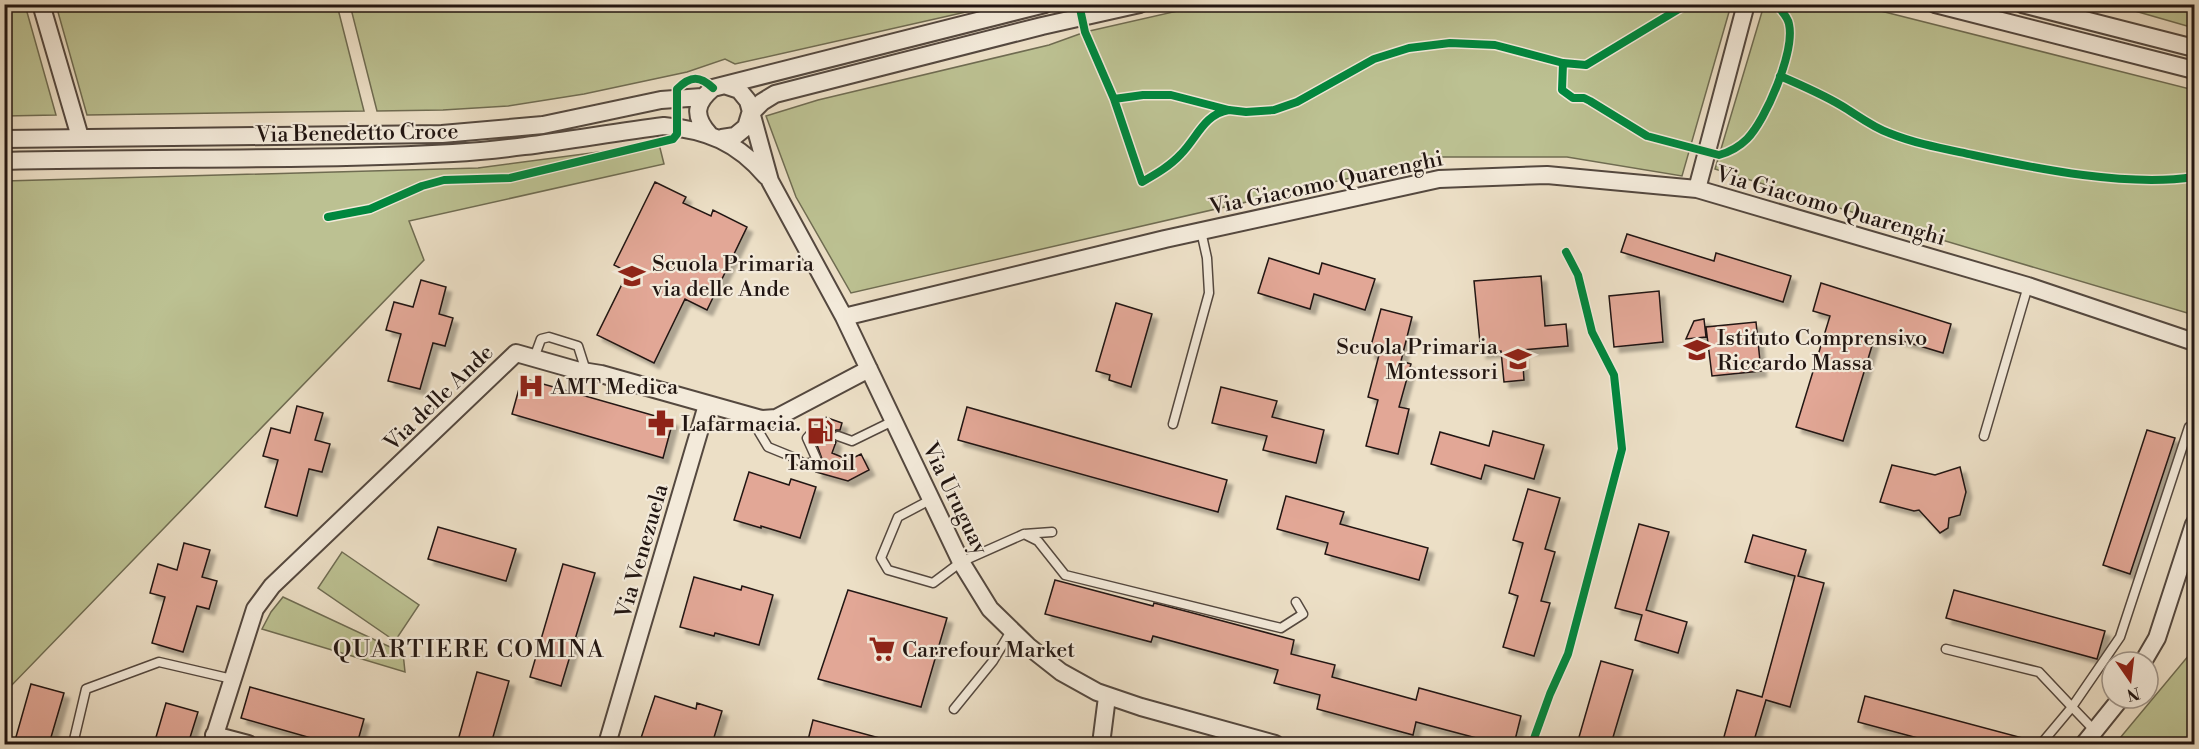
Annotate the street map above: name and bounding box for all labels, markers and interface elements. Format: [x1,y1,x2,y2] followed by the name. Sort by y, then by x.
[254,118,459,149] street label: Via Benedetto Croce
[1206,146,1445,222] street label: Via Giacomo Quarenghi
[1712,160,1949,252] street label: Via Giacomo Quarenghi
[651,251,815,303] place label: Scuola Primaria via delle Ande
[617,261,647,291] school or university icon: Scuola Primaria via delle Ande
[1717,325,1927,377] place label: Istituto Comprensivo Riccardo Massa
[1336,334,1499,386] place label: Scuola Primaria Montessori
[1682,335,1712,365] school or university icon: Istituto Comprensivo Riccardo Massa
[378,339,499,458] street label: Via delle Ande
[1503,344,1533,374] school or university icon: Scuola Primaria Montessori
[516,371,546,401] hospital icon: AMT Medica
[550,374,679,401] place label: AMT Medica
[646,408,676,438] pharmacy icon: Lafarmacia.
[681,411,801,438] place label: Lafarmacia.
[805,416,835,446] fuel station icon: Tamoil
[915,437,994,559] street label: Via Uruguay
[785,450,856,477] place label: Tamoil
[610,480,675,623] street label: Via Venezuela
[867,634,897,664] supermarket icon: Carrefour Market
[333,635,605,665] district label: QUARTIERE COMINA
[902,637,1075,664] place label: Carrefour Market
[2100,650,2160,710] north arrow
[2124,682,2142,705] text: N

